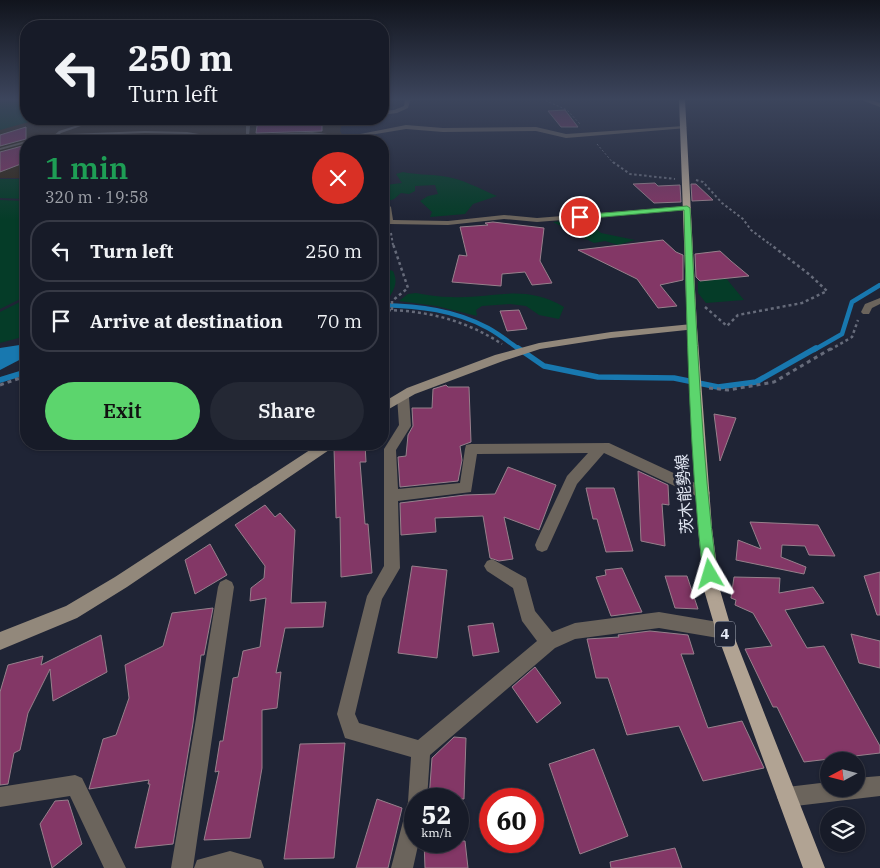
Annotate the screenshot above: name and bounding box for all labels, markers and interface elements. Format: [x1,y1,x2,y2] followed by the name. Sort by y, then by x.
[128,35,233,81] text: 250 m
[45,40,110,105] icon: left
[128,79,218,108] text: Turn left
[45,148,128,187] text: 1 min
[312,152,364,204] button: close
[45,187,148,207] text: 320 m · 19:58
[559,196,601,238] pin
[566,203,594,231] icon: arrive
[47,237,75,265] icon: left
[90,239,173,263] text: Turn left
[305,239,362,263] text: 250 m
[47,307,75,335] icon: arrive
[90,309,283,333] text: Arrive at destination
[317,309,362,333] text: 70 m
[45,382,200,440] button: Exit
[210,382,364,440] button: Share
[671,453,697,535] street label: 茨木能勢線
[683,547,735,599] position arrow
[715,622,735,646] road number: 4
[820,752,865,798] north arrow
[820,752,865,852] map controls
[479,788,544,853] speed limit sign: 60
[421,798,452,831] text: 52
[820,807,865,852] button: layers
[421,825,452,840] text: km/h

